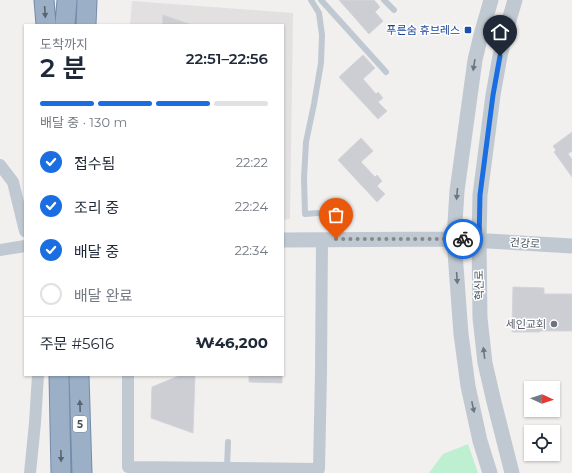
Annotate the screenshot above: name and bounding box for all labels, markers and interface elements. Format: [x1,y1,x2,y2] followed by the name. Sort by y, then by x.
[41,6,48,19] one-way arrow
[483,15,517,56] pin
[489,21,511,43] icon: home
[386,23,460,37] place label: 푸른숨 휴브레스
[463,25,473,35] marker: 푸른숨 휴브레스
[40,36,88,52] text: 도착까지
[186,49,268,68] text: 22:51–22:56
[40,52,86,84] text: 2 분
[471,59,477,71] one-way arrow
[40,114,127,130] text: 배달 중 · 130 m
[40,151,62,173] icon: check
[74,154,115,173] text: 접수됨
[236,154,268,170] text: 22:22
[453,187,460,200] one-way arrow
[40,195,62,217] icon: check
[74,198,119,217] text: 조리 중
[235,198,268,214] text: 22:24
[319,198,353,239] pin
[325,204,347,226] icon: bag
[443,219,483,259] courier
[452,228,474,250] icon: bike
[509,235,541,251] street label: 건강로
[40,239,62,261] icon: check
[74,242,119,261] text: 배달 중
[235,242,268,258] text: 22:34
[472,270,486,300] street label: 혁신로
[453,272,460,284] one-way arrow
[74,286,133,305] text: 배달 완료
[506,317,546,331] place label: 세인교회
[549,319,559,329] marker: 세인교회
[196,333,268,352] text: ₩46,200
[40,334,114,353] text: 주문 #5616
[481,347,487,359] one-way arrow
[524,381,560,417] north arrow
[524,381,560,461] map controls
[77,399,83,412] one-way arrow
[470,400,476,413] one-way arrow
[73,416,87,432] road number: 5
[524,425,560,461] button: locate
[58,450,64,463] one-way arrow

